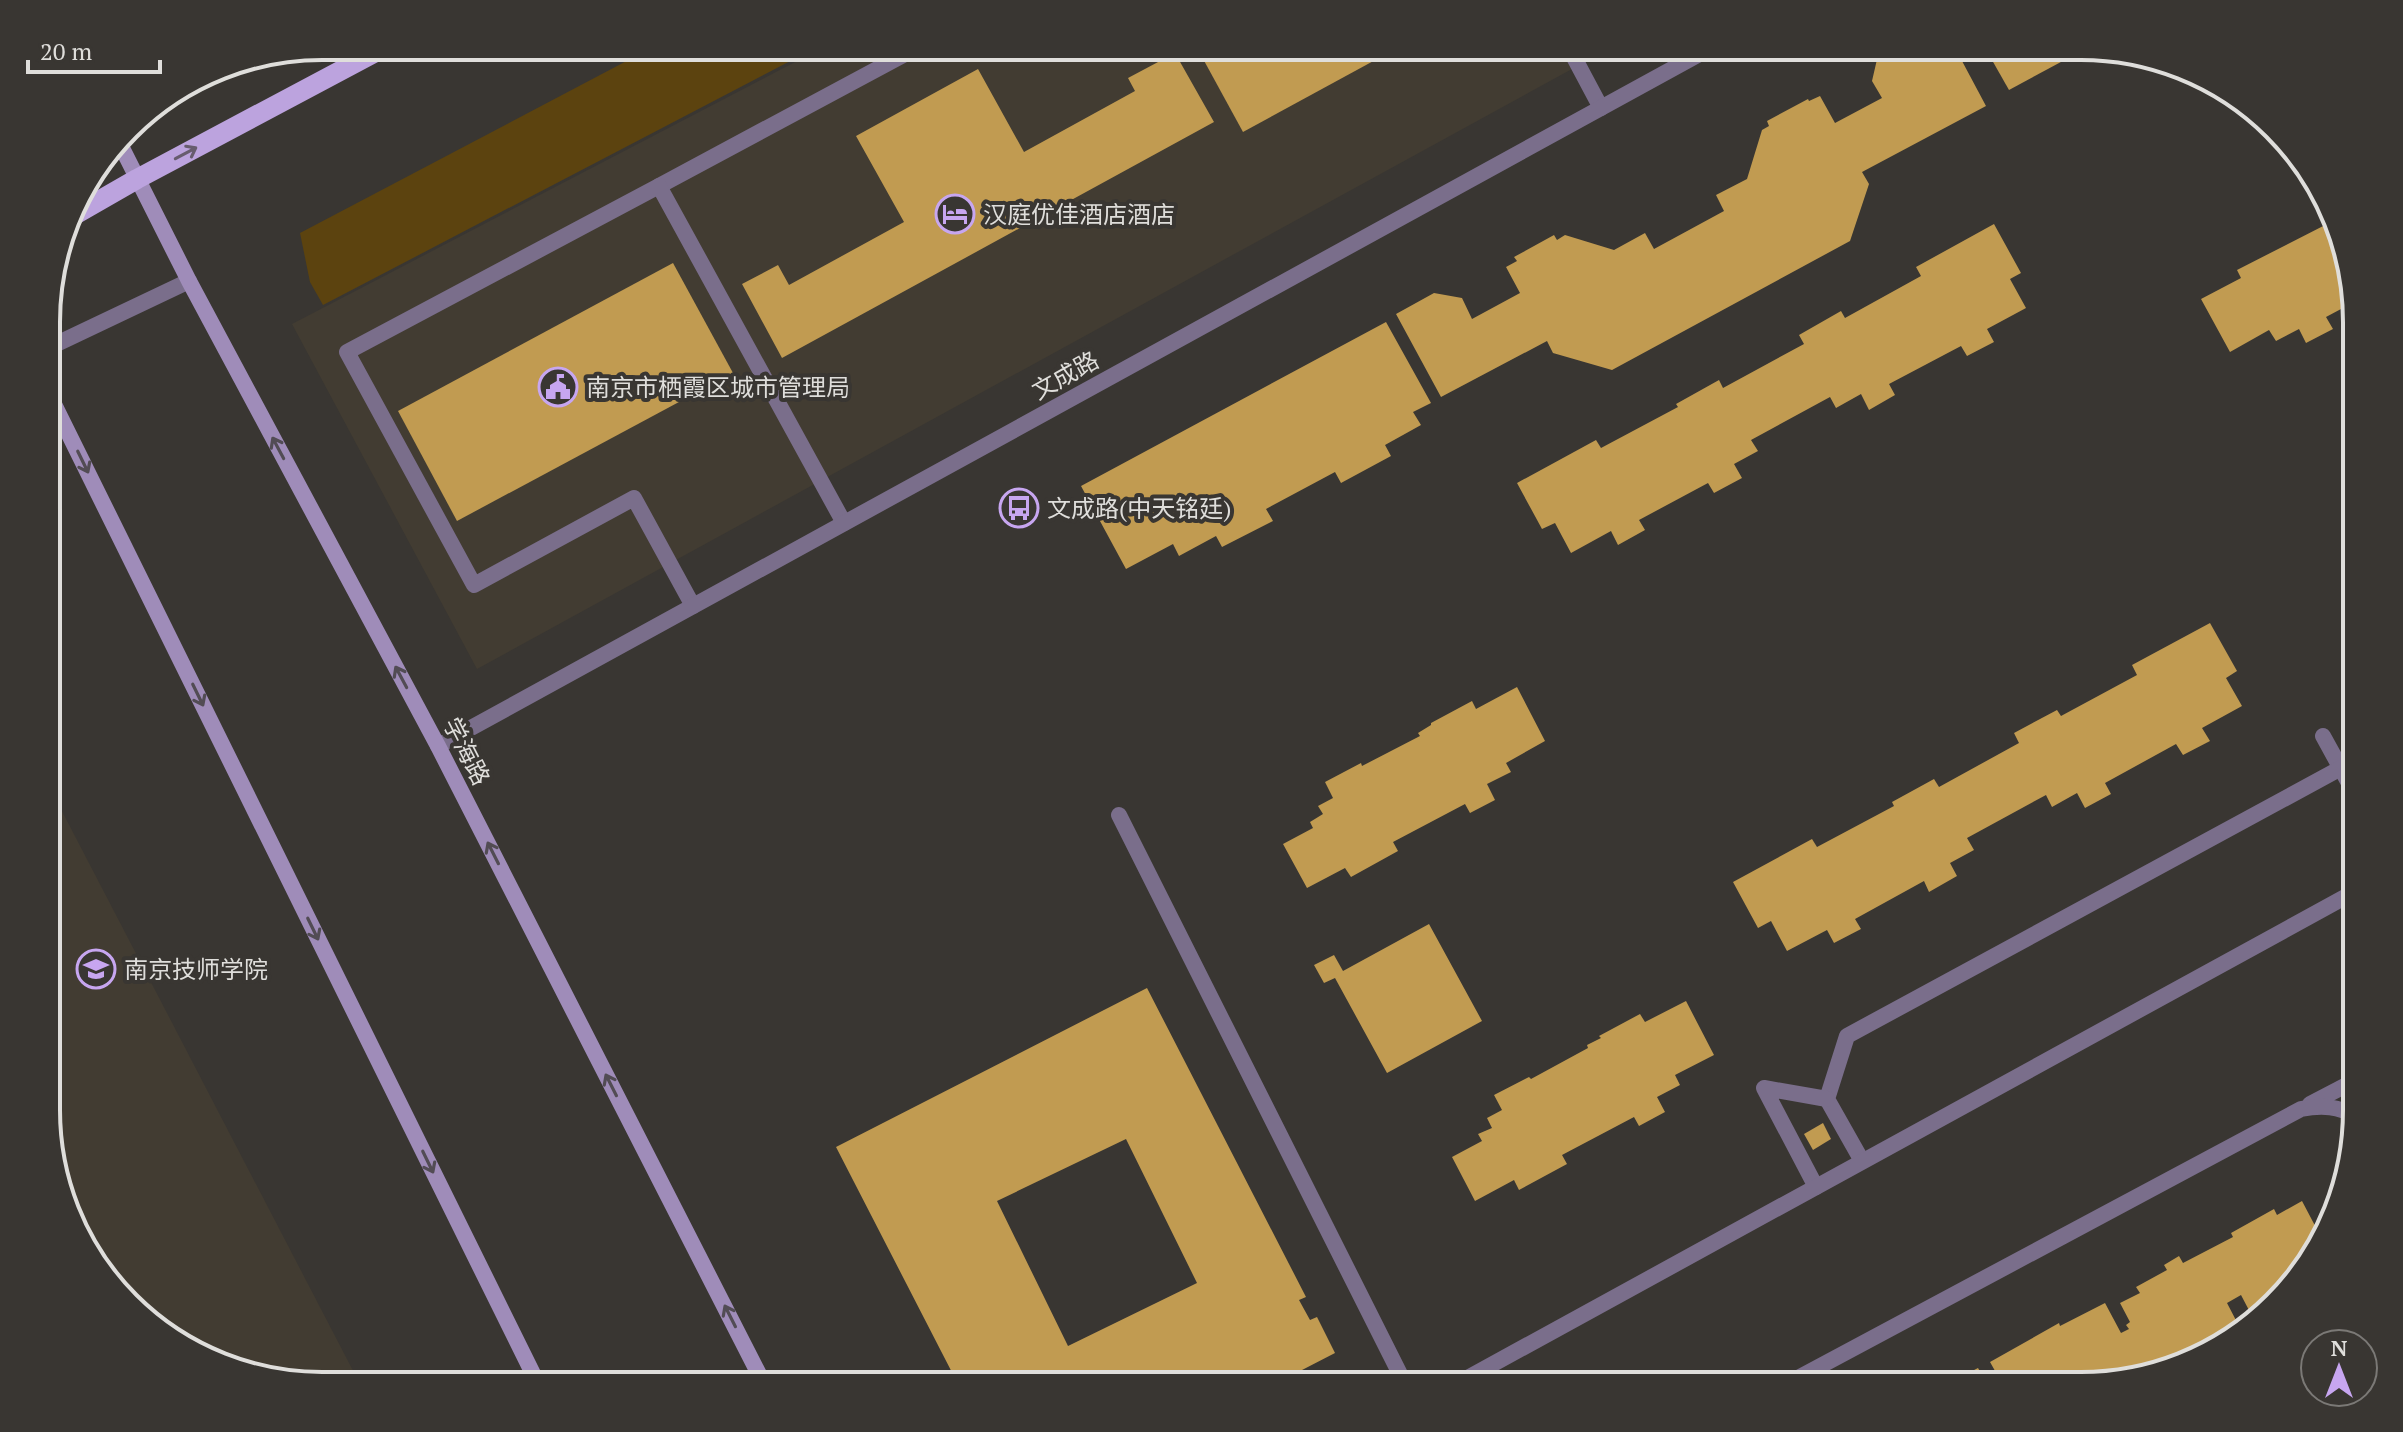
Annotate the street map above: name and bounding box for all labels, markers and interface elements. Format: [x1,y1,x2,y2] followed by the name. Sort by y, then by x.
[28,24,160,74] scale bar
[40,35,92,67] text: 20 m
[174,144,197,160] one-way arrow
[934,193,976,235] hotel icon: 汉庭优佳酒店酒店
[983,198,1175,230] place label: 汉庭优佳酒店酒店
[1026,344,1104,406] street label: 文成路
[537,366,579,408] public building icon: 南京市栖霞区城市管理局
[586,371,850,403] place label: 南京市栖霞区城市管理局
[270,437,286,460] one-way arrow
[76,450,91,474] one-way arrow
[998,487,1040,529] bus stop icon: 文成路(中天铭廷)
[1047,492,1231,524] place label: 文成路(中天铭廷)
[393,666,409,689] one-way arrow
[191,683,206,707] one-way arrow
[436,712,498,790] street label: 学海路
[485,842,501,866] one-way arrow
[306,916,321,940] one-way arrow
[75,948,117,990] school or university icon: 南京技师学院
[124,953,268,985] place label: 南京技师学院
[603,1073,619,1097] one-way arrow
[421,1149,436,1173] one-way arrow
[721,1305,737,1329] one-way arrow
[2299,1328,2379,1408] north arrow
[2331,1333,2348,1362] text: N

